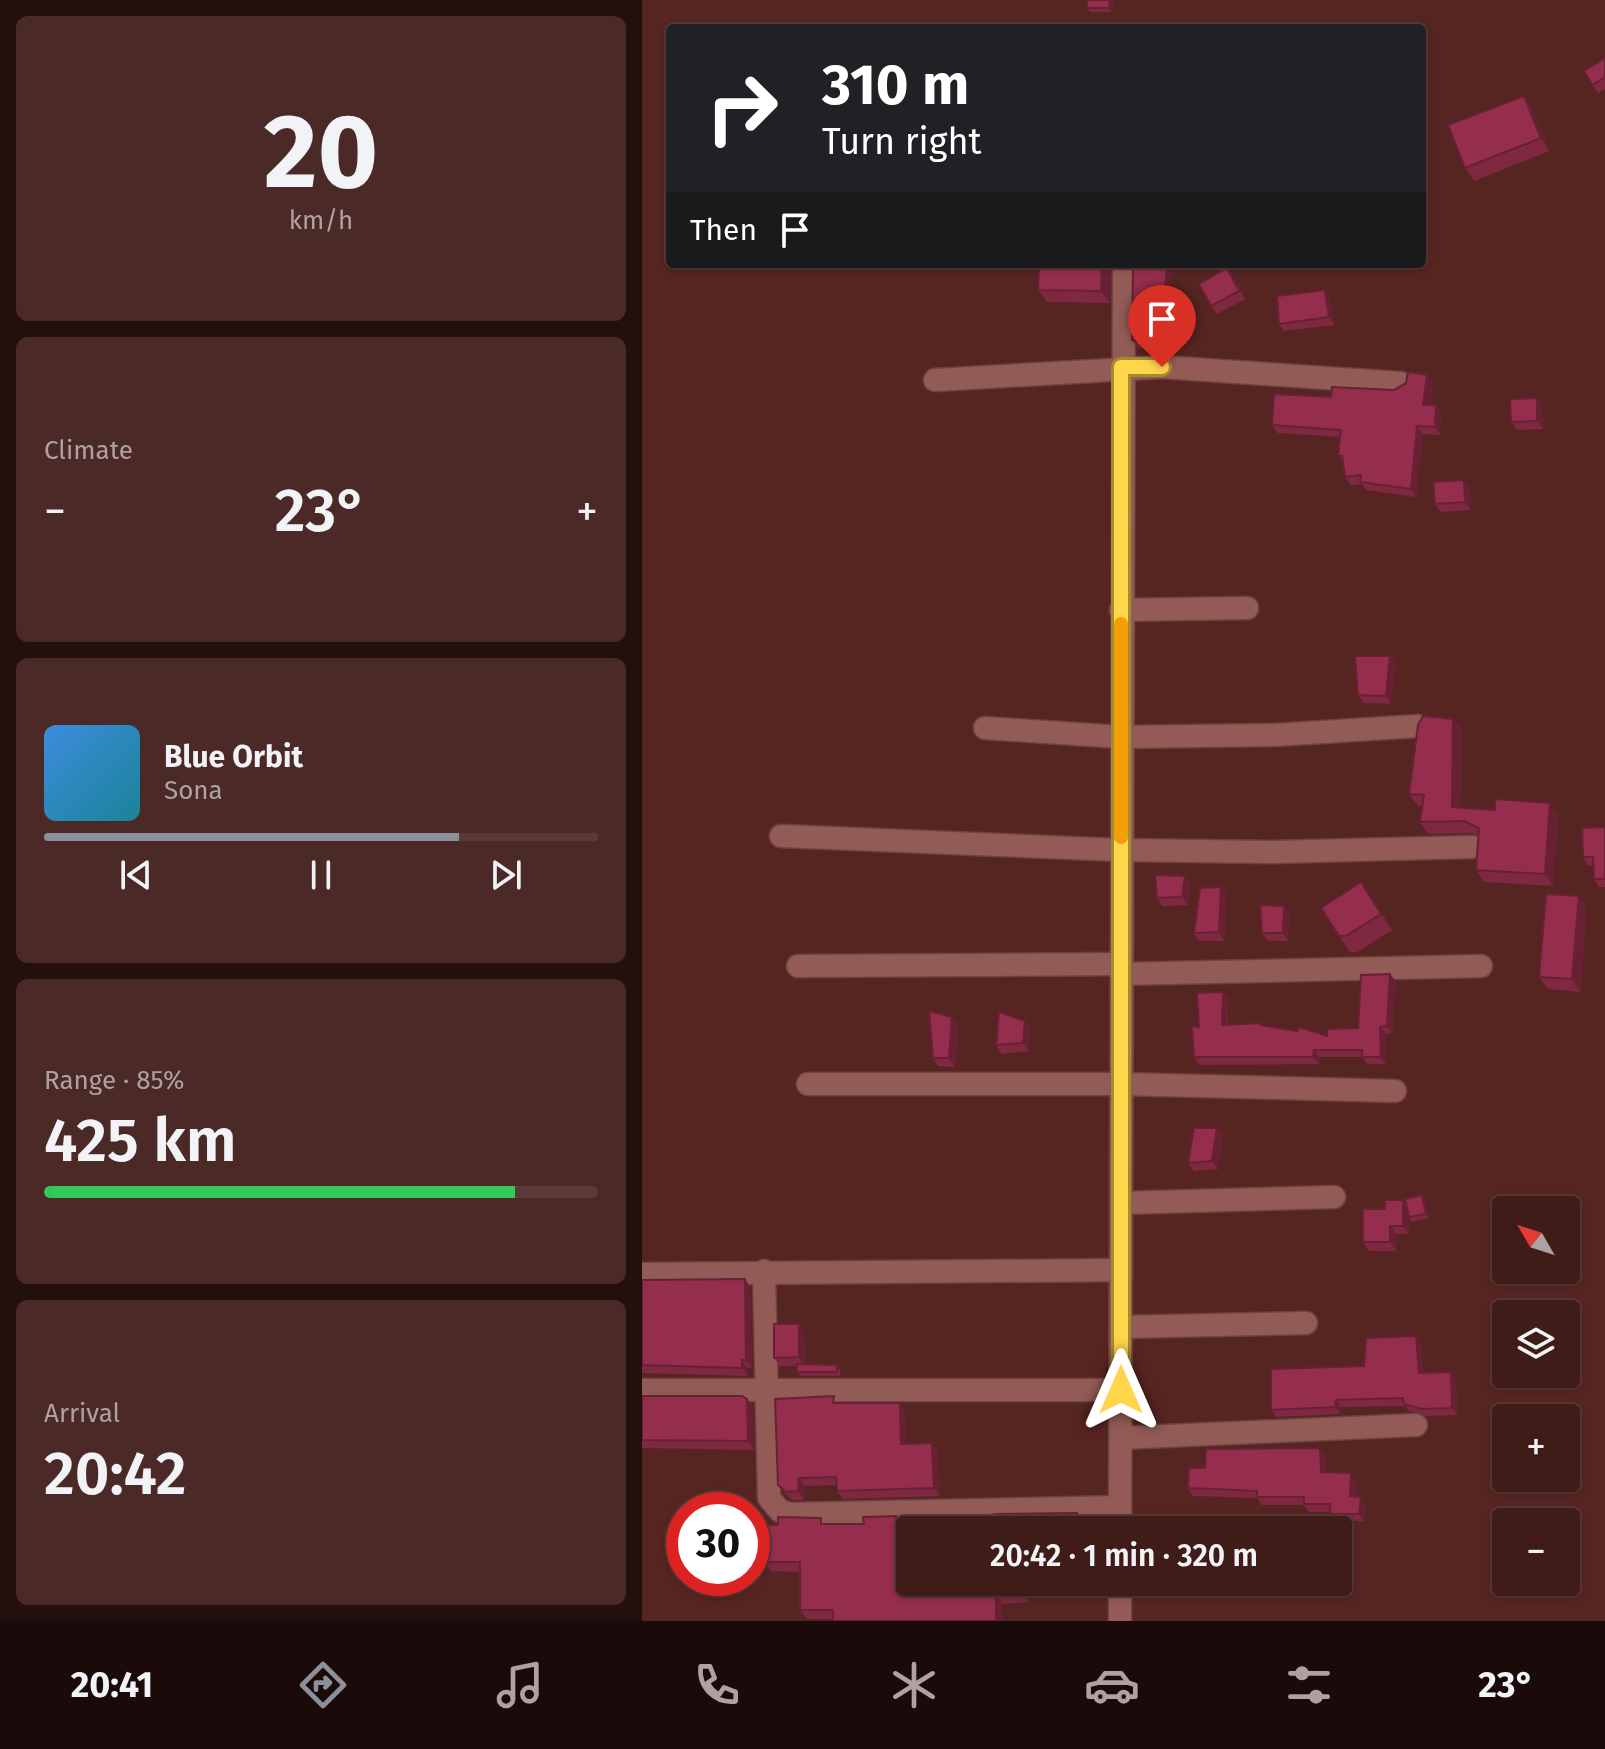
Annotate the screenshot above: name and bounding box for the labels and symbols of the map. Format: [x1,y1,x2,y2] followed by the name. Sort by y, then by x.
[1128,285,1196,367] pin
[1492,1196,1580,1284] north arrow
[1079,1348,1163,1432] position arrow
[666,1492,770,1596] speed limit sign: 30

